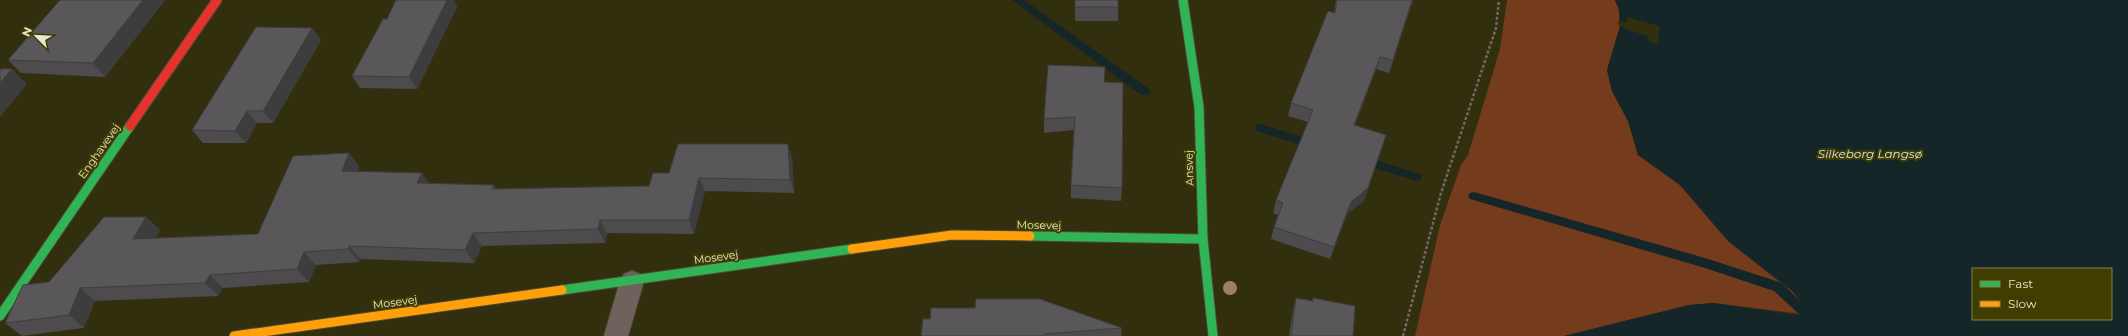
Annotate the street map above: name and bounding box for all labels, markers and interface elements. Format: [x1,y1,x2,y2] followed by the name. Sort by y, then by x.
[16,16,56,56] north arrow
[19,25,35,39] text: N
[75,121,123,181] street label: Enghavevej
[1818,146,1923,161] water label: Silkeborg Langsø
[1181,150,1197,186] street label: Ansvej
[1017,218,1061,232] street label: Mosevej
[693,247,739,267] street label: Mosevej
[1972,268,2112,320] legend
[2008,276,2033,291] text: Fast
[372,292,418,312] street label: Mosevej
[2008,296,2037,311] text: Slow

